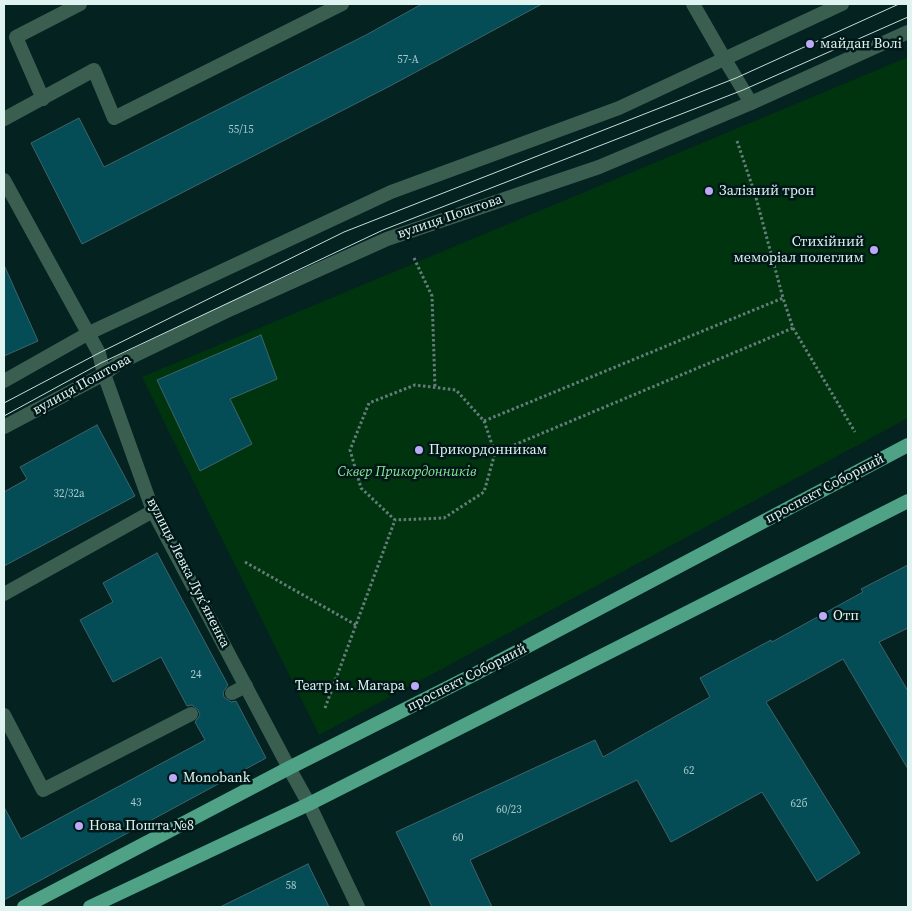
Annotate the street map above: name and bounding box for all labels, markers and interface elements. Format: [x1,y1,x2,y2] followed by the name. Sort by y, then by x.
[820,36,902,52] place label: майдан Волі
[804,38,816,50] marker: майдан Волі
[397,53,419,67] house number: 57-А
[228,123,254,137] house number: 55/15
[719,183,814,199] place label: Залізний трон
[703,185,715,197] marker: Залізний трон
[395,191,505,243] street label: вулиця Поштова
[734,234,864,266] place label: Стихійний меморіал полеглим
[868,244,880,256] marker: Стихійний меморіал полеглим
[30,351,134,419] street label: вулиця Поштова
[429,442,547,458] place label: Прикордонникам
[413,444,425,456] marker: Прикордонникам
[763,451,887,527] street label: проспект Соборний
[337,464,477,480] park label: Сквер Прикордонників
[53,487,85,501] house number: 32/32а
[143,495,233,651] street label: вулиця Левка Лукʼяненка
[833,608,859,624] place label: Отп
[817,610,829,622] marker: Отп
[404,641,530,715] street label: проспект Соборний
[191,668,201,682] house number: 24
[295,678,405,694] place label: Театр ім. Магара
[409,680,421,692] marker: Театр ім. Магара
[684,764,694,778] house number: 62
[183,770,250,786] place label: Monobank
[167,772,179,784] marker: Monobank
[131,796,141,810] house number: 43
[791,797,807,811] house number: 62б
[496,803,522,817] house number: 60/23
[89,818,194,834] place label: Нова Пошта №8
[73,820,85,832] marker: Нова Пошта №8
[453,831,463,845] house number: 60
[286,879,296,893] house number: 58

